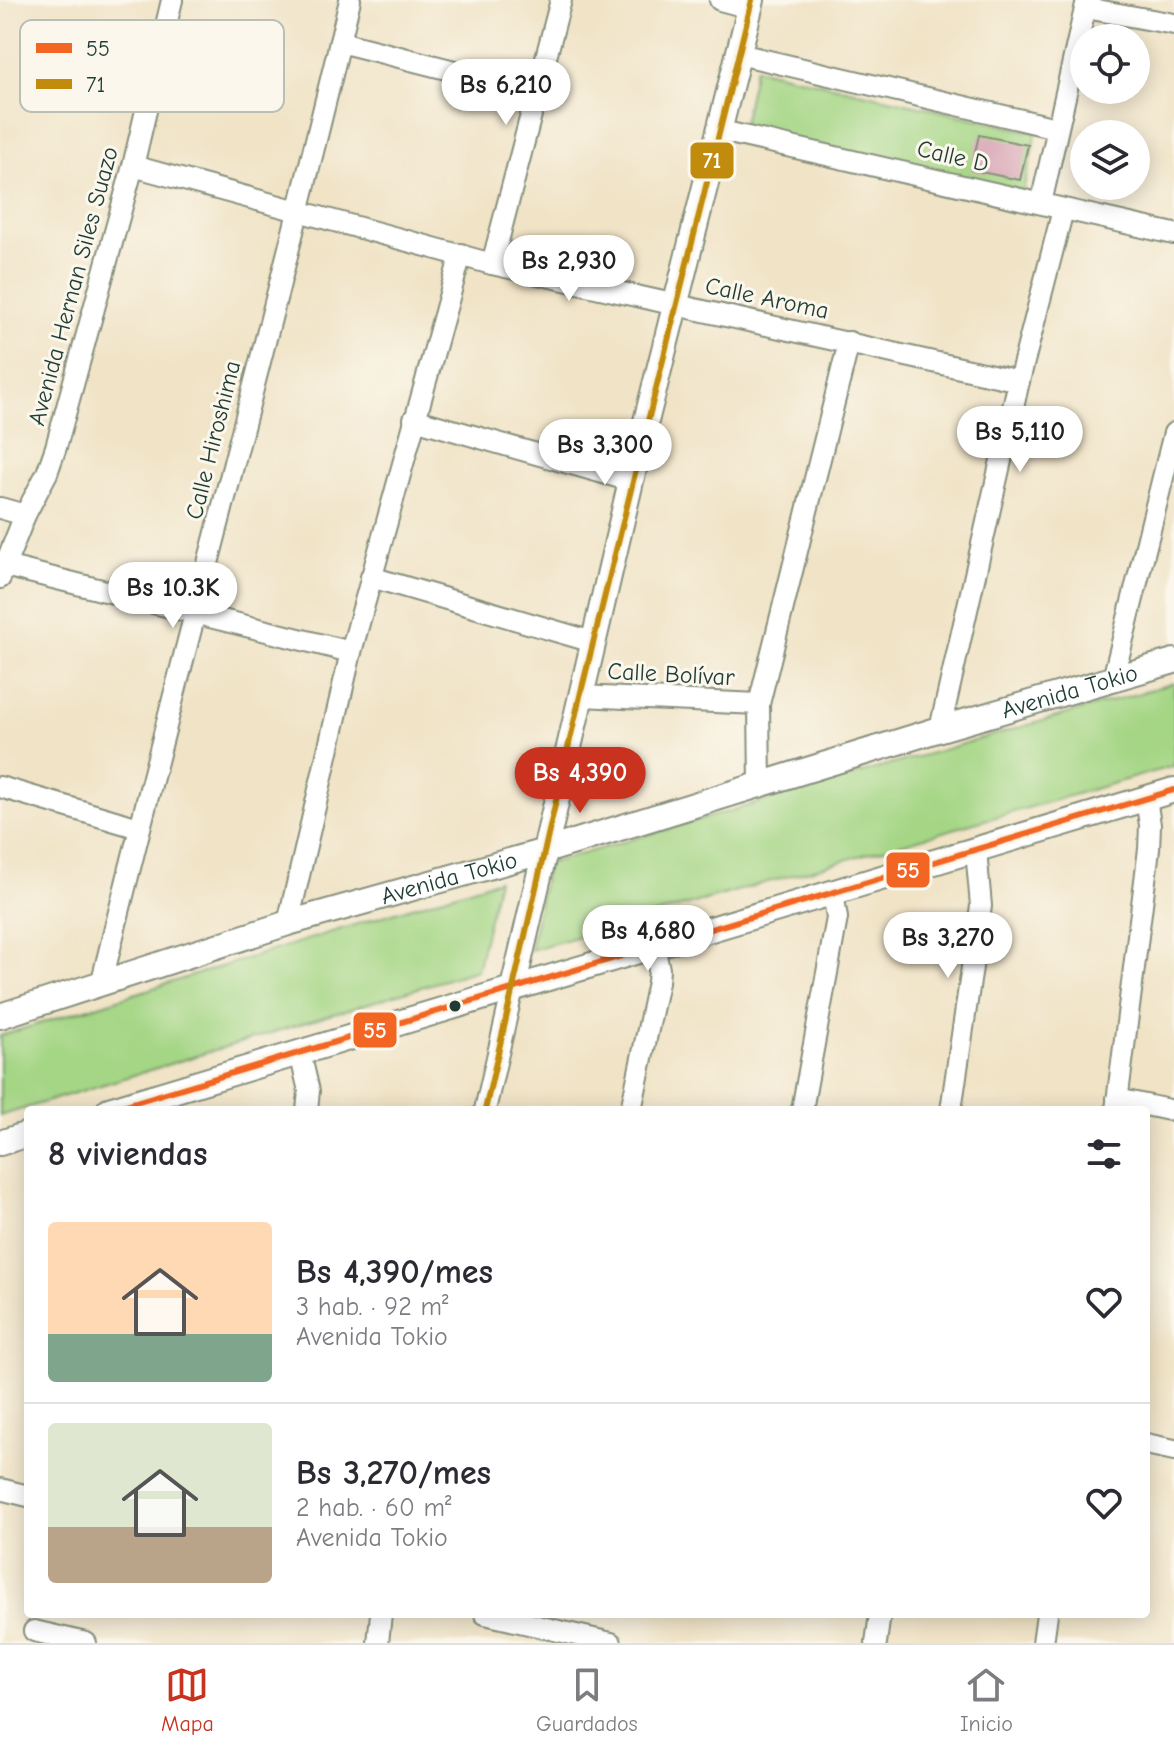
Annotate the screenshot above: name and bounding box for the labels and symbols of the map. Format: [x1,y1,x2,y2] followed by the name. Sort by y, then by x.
[20,20,284,112] legend
[86,36,110,62] text: 55
[423,59,589,127] pin: Bs 6,210
[86,72,105,98] text: 71
[914,134,992,178] street label: Calle D
[689,141,735,180] line badge: 71
[22,143,124,429] street label: Avenida Hernan Siles Suazo
[703,148,721,174] text: 71
[486,235,652,303] pin: Bs 2,930
[703,271,831,325] street label: Calle Aroma
[180,358,246,522] street label: Calle Hiroshima
[937,406,1103,474] pin: Bs 5,110
[522,419,688,487] pin: Bs 3,300
[90,562,256,630] pin: Bs 10.3K
[607,657,736,691] street label: Calle Bolívar
[998,658,1141,724] street label: Avenida Tokio
[497,747,663,815] pin: Bs 4,390
[378,845,520,910] street label: Avenida Tokio
[885,851,931,889] line badge: 55
[896,858,920,884] text: 55
[565,905,731,973] pin: Bs 4,680
[865,912,1031,980] pin: Bs 3,270
[447,998,463,1014] unlabelled marker
[352,1011,398,1049] line badge: 55
[363,1018,387,1044] text: 55

